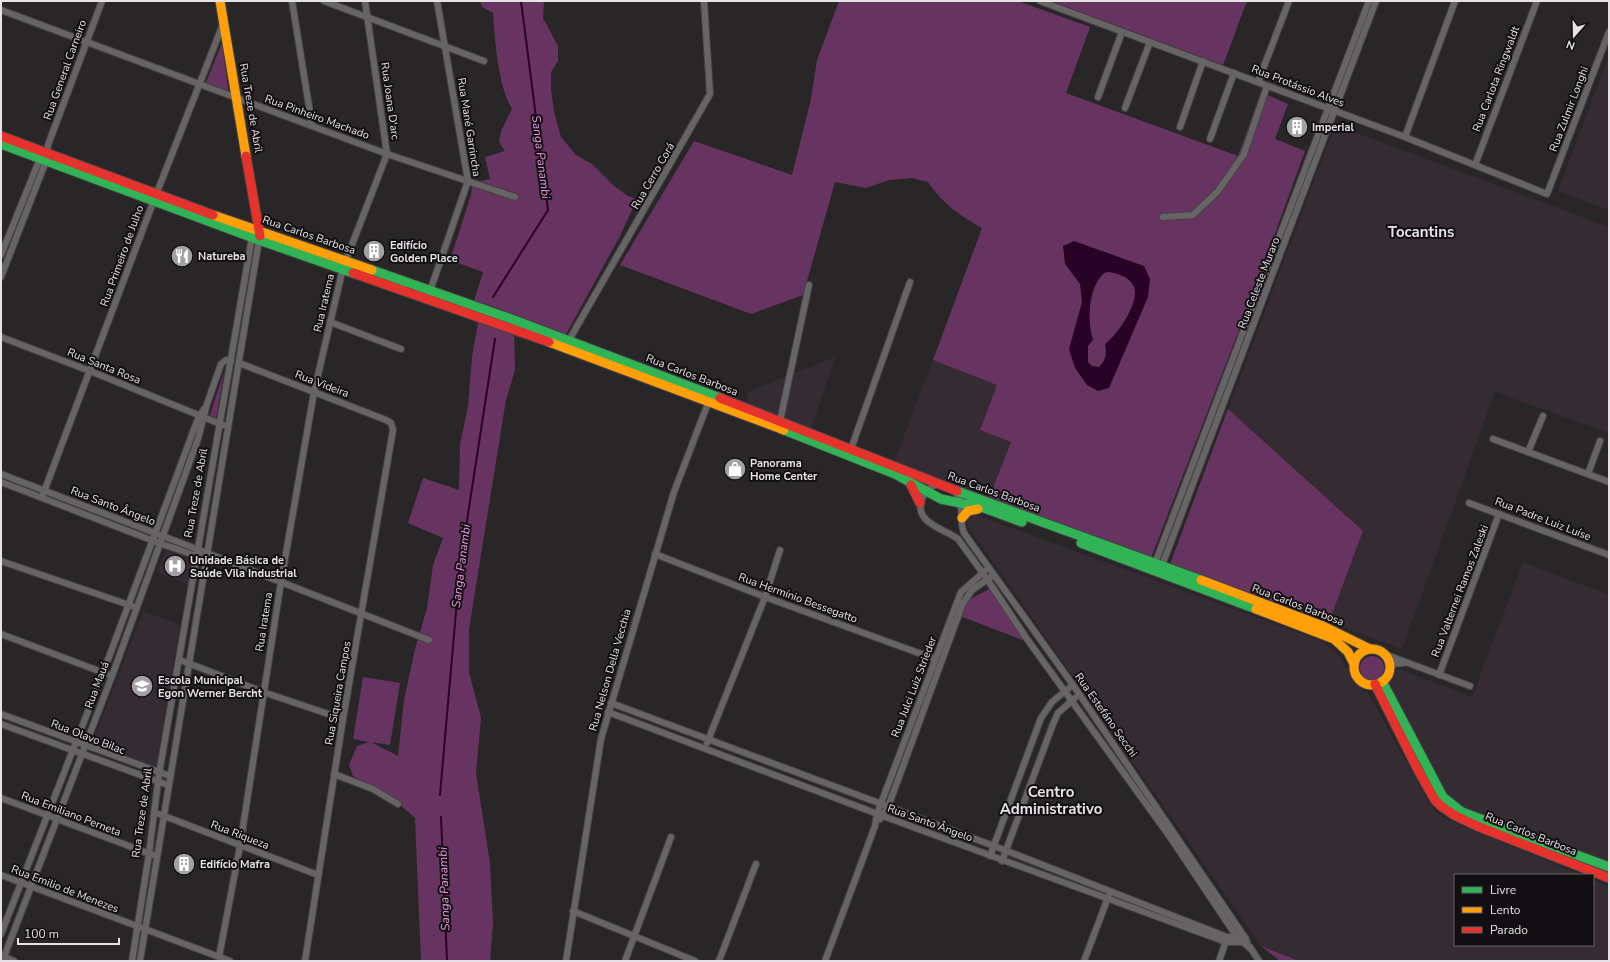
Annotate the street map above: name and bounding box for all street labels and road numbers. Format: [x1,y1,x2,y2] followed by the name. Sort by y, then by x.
[40,18,90,122] street label: Rua General Carneiro
[1469,24,1523,134] street label: Rua Carlota Ringwaldt
[377,61,403,141] street label: Rua Joana D'arc
[1249,61,1347,111] street label: Rua Protássio Alves
[236,62,266,155] street label: Rua Treze de Abril
[1546,64,1592,154] street label: Rua Zulmir Longhi
[454,76,484,178] street label: Rua Mané Garrincha
[263,91,371,143] street label: Rua Pinheiro Machado
[628,140,678,212] street label: Rua Cerro Corá
[97,203,147,309] street label: Rua Primeiro de Julho
[260,212,358,258] street label: Rua Carlos Barbosa
[1235,235,1283,331] street label: Rua Celeste Muraro
[310,272,338,334] street label: Rua Iratema
[65,344,143,388] street label: Rua Santa Rosa
[644,351,740,400] street label: Rua Carlos Barbosa
[293,367,351,401] street label: Rua Videira
[181,446,211,539] street label: Rua Treze de Abril
[946,468,1043,516] street label: Rua Carlos Barbosa
[68,482,158,529] street label: Rua Santo Ângelo
[1493,494,1593,544] street label: Rua Padre Luiz Luíse
[1428,523,1492,659] street label: Rua Valternei Ramos Zaleski
[736,569,860,627] street label: Rua Hermínio Bessegatto
[1250,581,1346,630] street label: Rua Carlos Barbosa
[252,591,276,653] street label: Rua Iratema
[585,607,635,733] street label: Rua Nelson Della Vecchia
[888,634,940,740] street label: Rua Julci Luiz Strieder
[321,640,355,746] street label: Rua Siqueira Campos
[81,659,113,711] street label: Rua Mauá
[1071,670,1141,760] street label: Rua Estefáno Secchi
[49,716,127,758] street label: Rua Olavo Bilac
[128,766,156,859] street label: Rua Treze de Abril
[19,788,123,840] street label: Rua Emiliano Perneta
[885,800,975,845] street label: Rua Santo Ângelo
[1483,809,1579,859] street label: Rua Carlos Barbosa
[209,817,271,853] street label: Rua Riqueza
[9,862,121,916] street label: Rua Emilio de Menezes

